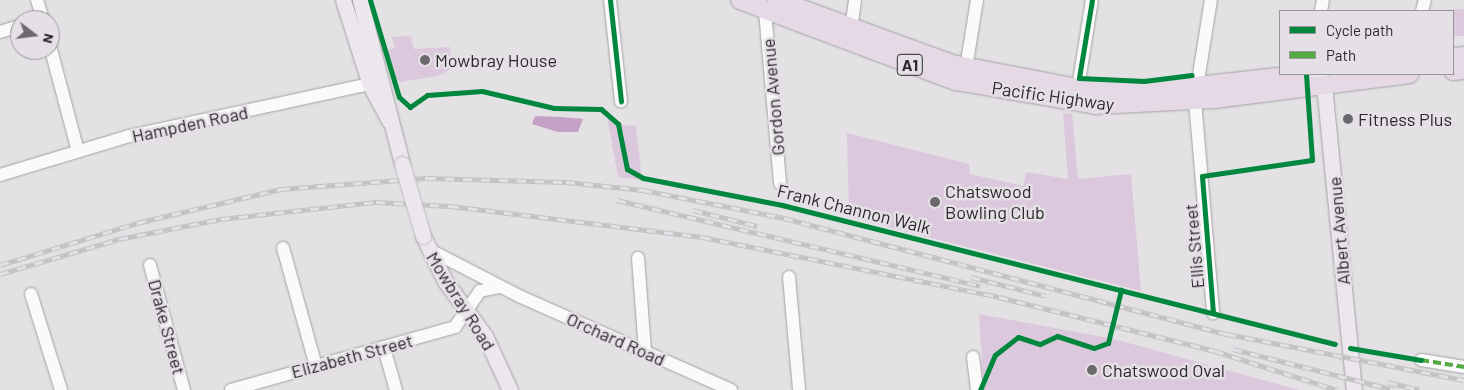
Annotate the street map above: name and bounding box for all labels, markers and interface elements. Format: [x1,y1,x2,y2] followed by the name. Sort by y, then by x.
[10,10,60,60] north arrow
[1279,10,1454,75] legend
[1326,21,1393,39] text: Cycle path
[40,32,58,45] text: N
[757,38,789,156] street label: Gordon Avenue
[1326,46,1356,64] text: Path
[435,49,557,71] place label: Mowbray House
[896,52,924,78] road number: A1
[419,54,431,66] marker: Mowbray House
[990,77,1116,115] street label: Pacific Highway
[130,101,250,147] street label: Hampden Road
[1358,108,1452,130] place label: Fitness Plus
[1342,113,1354,125] marker: Fitness Plus
[1324,176,1354,286] street label: Albert Avenue
[775,179,933,239] street label: Frank Channon Walk
[945,181,1045,223] place label: Chatswood Bowling Club
[929,196,941,208] marker: Chatswood Bowling Club
[1180,203,1208,289] street label: Ellis Street
[422,248,500,354] street label: Mowbray Road
[144,277,190,377] street label: Drake Street
[563,308,669,370] street label: Orchard Road
[289,329,415,383] street label: Elizabeth Street
[1102,359,1225,381] place label: Chatswood Oval
[1086,364,1098,376] marker: Chatswood Oval

